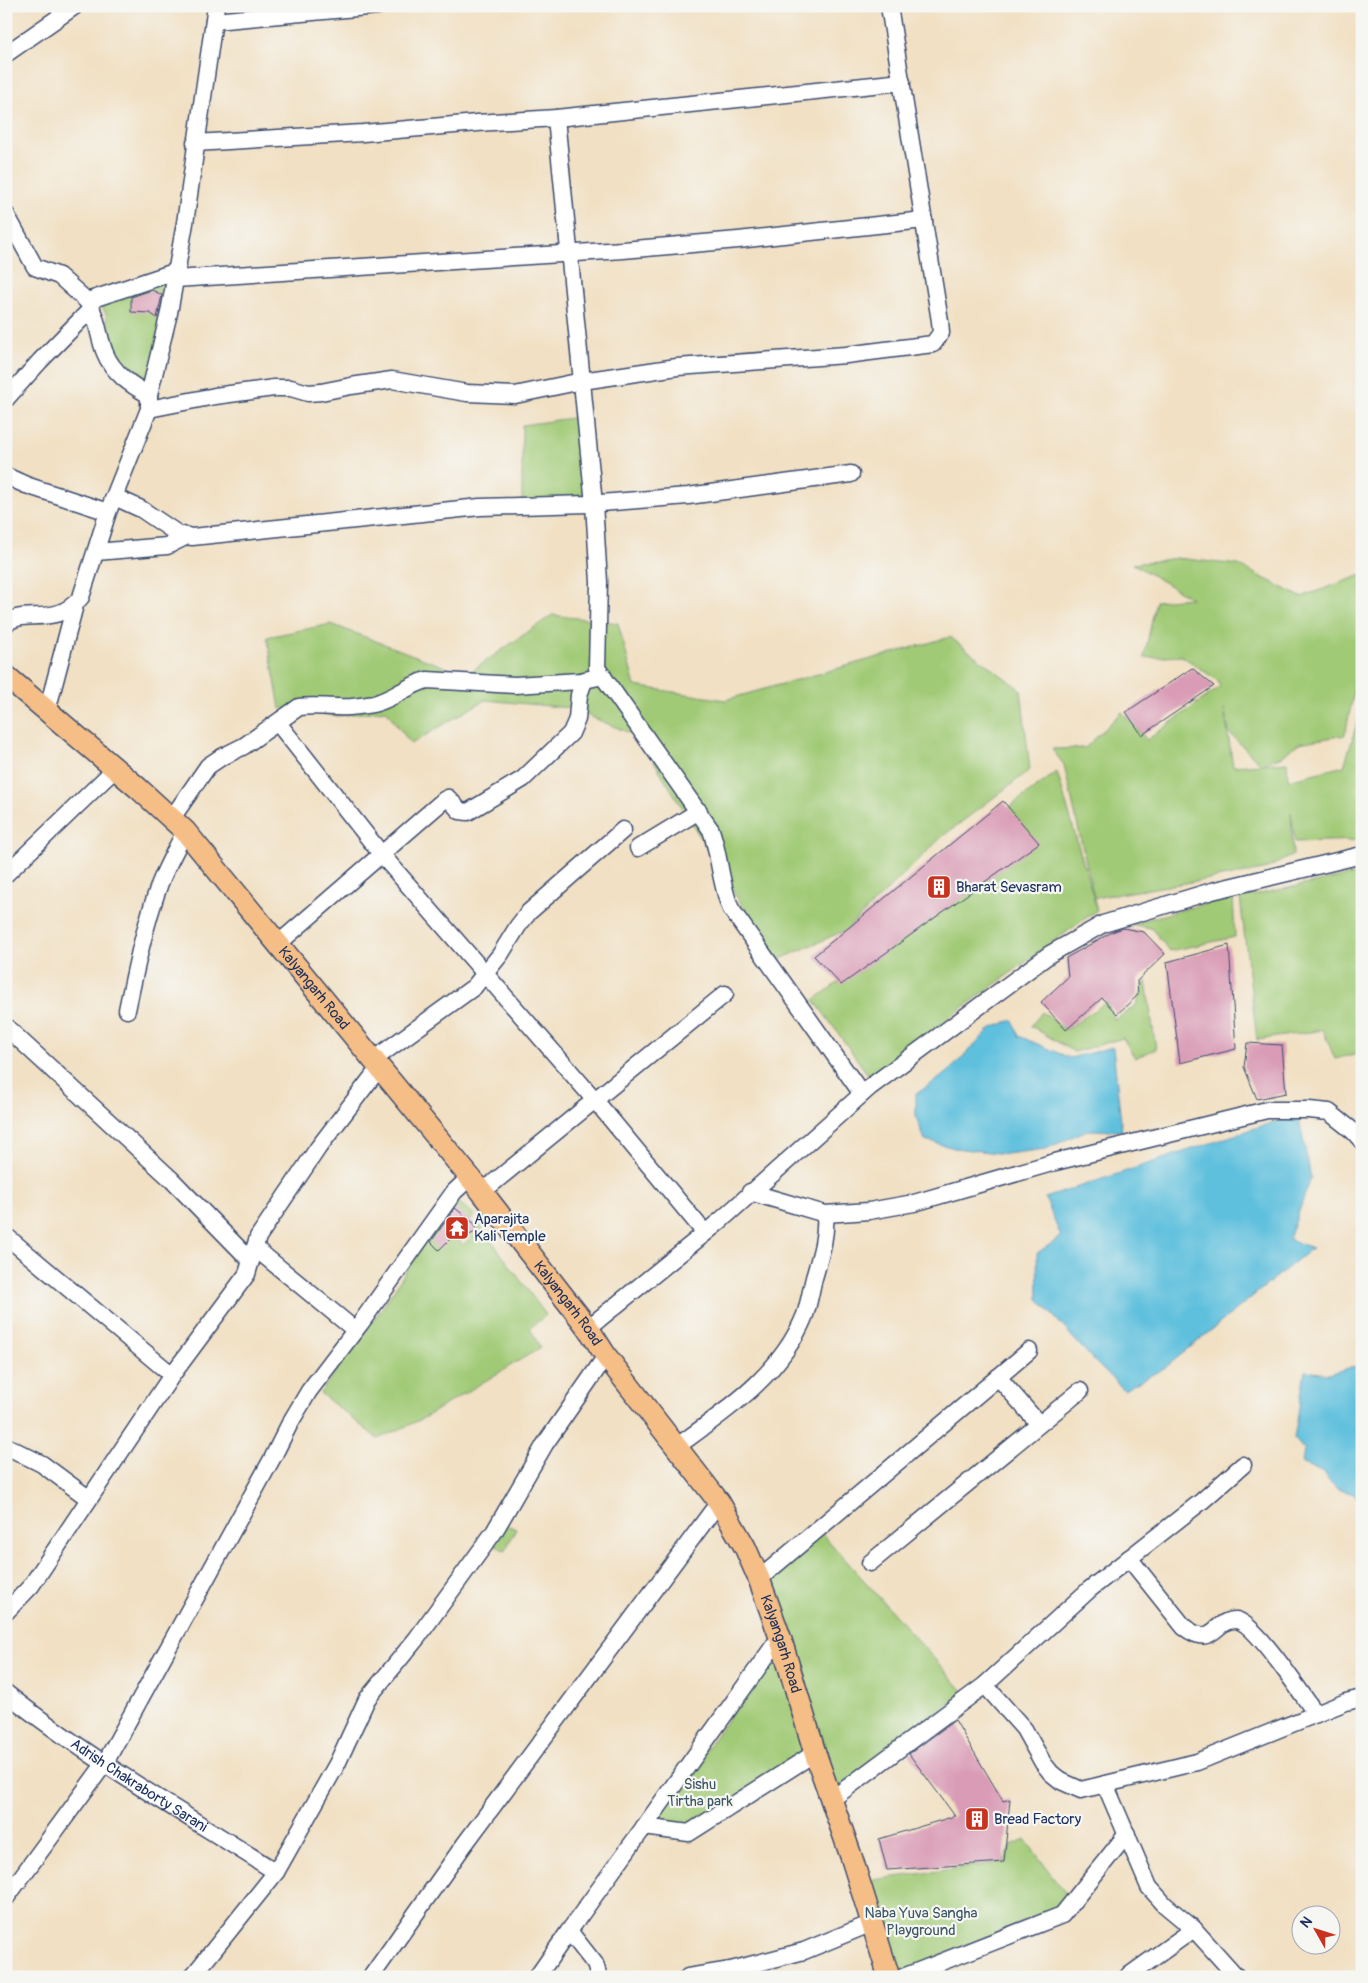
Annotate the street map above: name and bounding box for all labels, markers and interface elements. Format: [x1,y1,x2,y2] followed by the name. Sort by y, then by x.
[926,874,952,900] building icon: Bharat Sevasram
[956,878,1062,897] place label: Bharat Sevasram
[274,943,354,1034] street label: Kalyangarh Road
[474,1210,546,1246] place label: Aparajita Kali Temple
[444,1215,470,1241] temple icon: Aparajita Kali Temple
[529,1257,606,1350] street label: Kalyangarh Road
[755,1592,805,1695] street label: Kalyangarh Road
[67,1734,211,1837] street label: Adrish Chakraborty Sarani
[667,1775,733,1811] park label: Sishu Tirtha park
[964,1806,990,1832] building icon: Bread Factory
[994,1810,1082,1829] place label: Bread Factory
[865,1904,978,1940] park label: Naba Yuva Sangha Playground
[1290,1906,1340,1956] north arrow
[1297,1913,1316,1931] text: N

